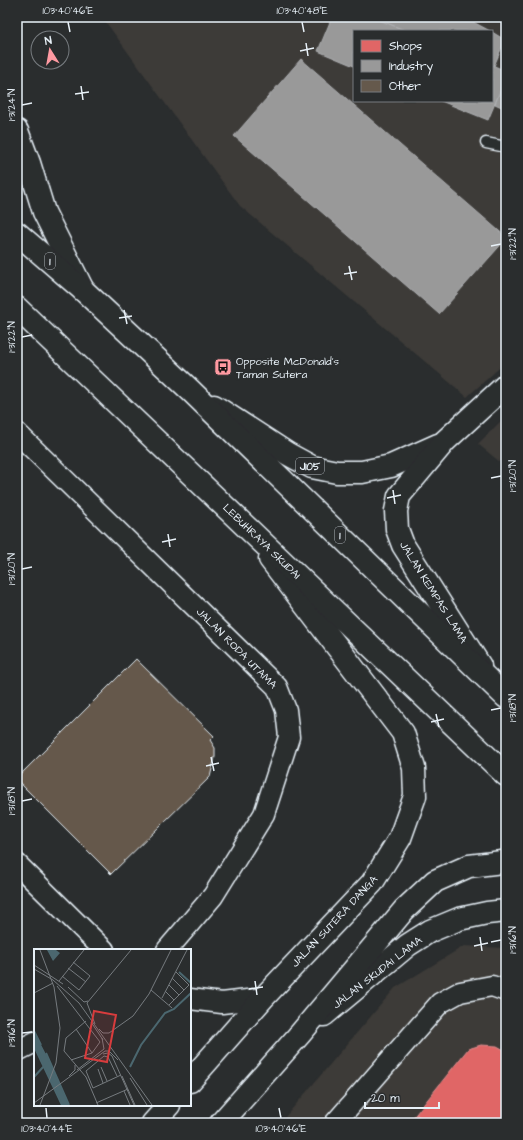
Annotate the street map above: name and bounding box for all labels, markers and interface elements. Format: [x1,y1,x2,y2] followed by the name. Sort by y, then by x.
[43,4,94,18] text: 103°40'46"E
[276,4,328,18] text: 103°40'48"E
[30,30,70,70] north arrow
[353,30,493,102] legend
[43,33,53,49] text: N
[389,38,422,55] text: Shops
[389,58,434,76] text: Industry
[389,78,421,95] text: Other
[5,89,19,121] text: 1°31'24"N
[506,228,520,260] text: 1°31'22"N
[45,253,55,269] road number: 1
[5,321,19,353] text: 1°31'22"N
[236,354,339,382] place label: Opposite McDonald's Taman Sutera
[213,357,233,377] bus stop icon: Opposite McDonald's Taman Sutera
[296,458,324,474] road number: J105
[506,460,520,492] text: 1°31'20"N
[219,500,304,583] street label: LEBUHRAYA SKUDAI
[335,527,345,543] road number: 1
[396,538,471,646] street label: JALAN KEMPAS LAMA
[5,553,19,585] text: 1°31'20"N
[193,605,280,692] street label: JALAN RODA UTAMA
[506,694,520,722] text: 1°31'18"N
[5,787,19,815] text: 1°31'18"N
[288,872,381,971] street label: JALAN SUTERA DANGA
[506,926,520,954] text: 1°31'16"N
[329,933,425,1012] street label: JALAN SKUDAI LAMA
[34,949,191,1106] inset map
[5,1019,19,1047] text: 1°31'16"N
[365,1084,439,1110] scale bar
[371,1090,400,1107] text: 20 m
[21,1122,73,1136] text: 103°40'44"E
[256,1122,307,1136] text: 103°40'46"E

